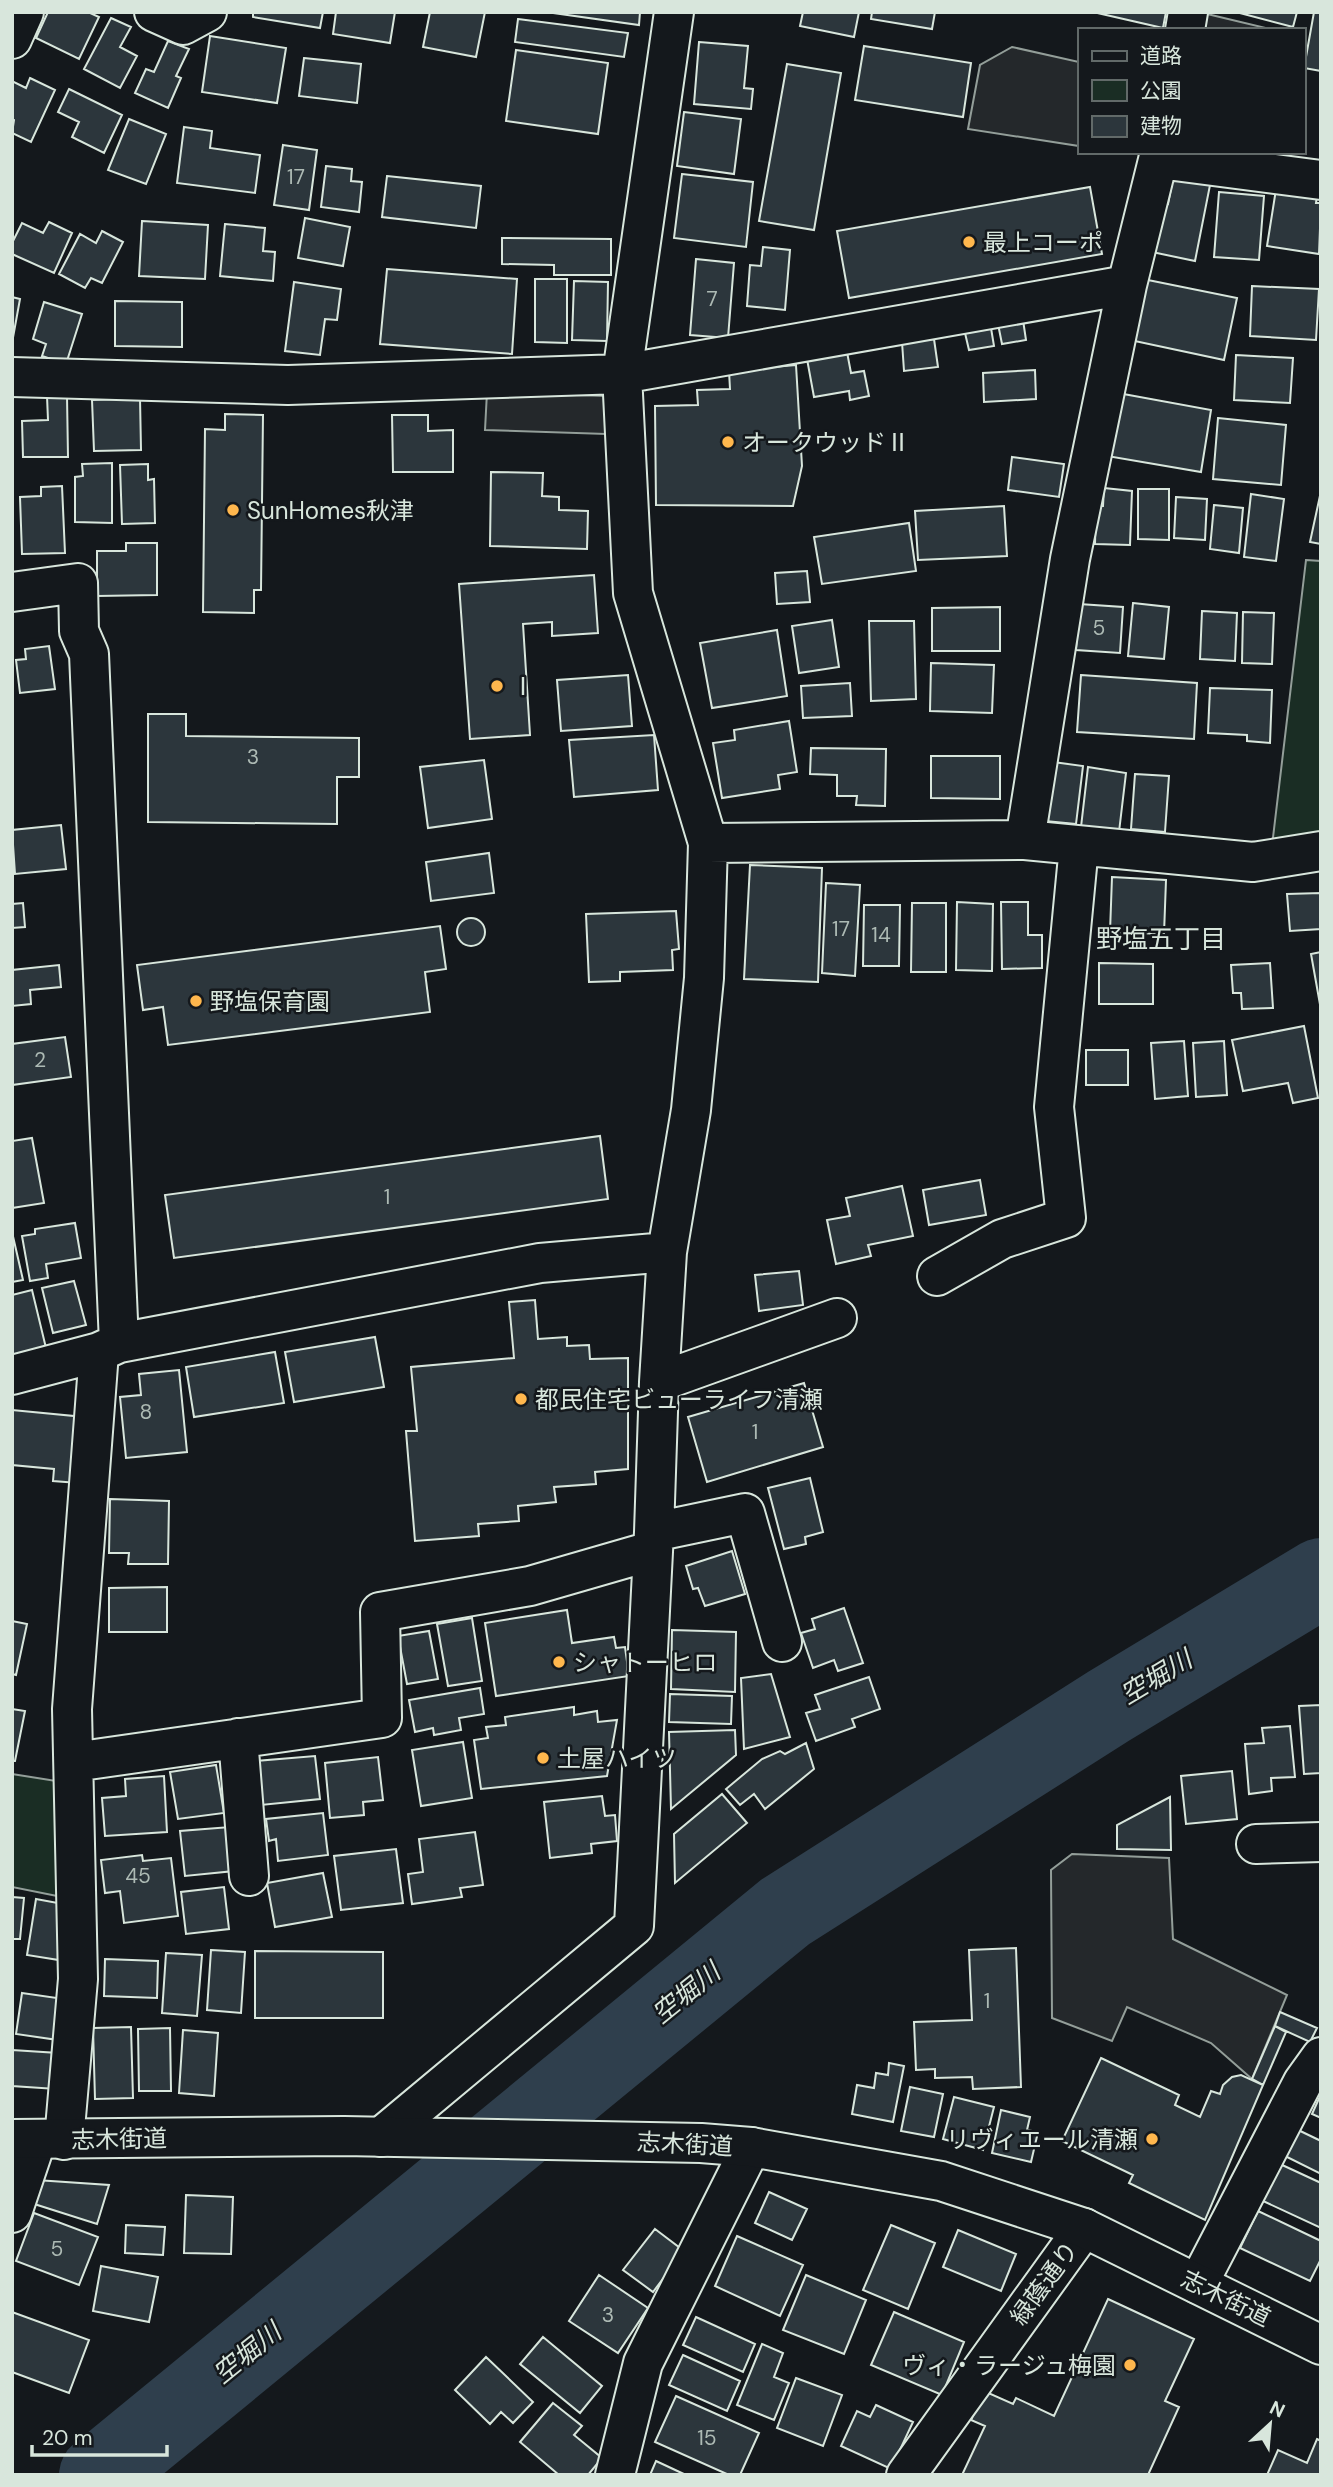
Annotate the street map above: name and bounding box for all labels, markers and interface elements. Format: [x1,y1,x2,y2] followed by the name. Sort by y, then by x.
[1078,28,1305,154] legend
[1140,42,1182,70] text: 道路
[1140,77,1182,105] text: 公園
[1140,112,1182,140] text: 建物
[287,163,305,191] house number: 17
[983,227,1103,258] place label: 最上コーポ
[961,234,977,250] marker: 最上コーポ
[706,285,718,313] house number: 7
[742,427,910,458] place label: オークウッドⅡ
[720,434,736,450] marker: オークウッドⅡ
[247,495,414,526] place label: SunHomes秋津
[225,502,241,518] marker: SunHomes秋津
[1093,614,1105,642] house number: 5
[511,671,535,702] place label: Ⅰ
[489,678,505,694] marker: Ⅰ
[247,743,259,771] house number: 3
[832,915,850,943] house number: 17
[871,921,891,949] house number: 14
[1096,922,1226,956] district label: 野塩五丁目
[210,986,330,1017] place label: 野塩保育園
[188,993,204,1009] marker: 野塩保育園
[34,1046,46,1074] house number: 2
[384,1183,390,1211] house number: 1
[535,1384,823,1415] place label: 都民住宅ビューライフ清瀬
[513,1391,529,1407] marker: 都民住宅ビューライフ清瀬
[140,1398,152,1426] house number: 8
[752,1418,758,1446] house number: 1
[1114,1641,1201,1712] water label: 空堀川
[573,1647,717,1678] place label: シャトーヒロ
[551,1654,567,1670] marker: シャトーヒロ
[557,1743,677,1774] place label: 土屋ハイツ
[535,1750,551,1766] marker: 土屋ハイツ
[125,1862,151,1890] house number: 45
[645,1953,729,2031] water label: 空堀川
[984,1987,990,2015] house number: 1
[71,2123,167,2155] street label: 志木街道
[946,2124,1138,2155] place label: リヴィエール清瀬
[636,2126,734,2162] street label: 志木街道
[1144,2131,1160,2147] marker: リヴィエール清瀬
[51,2235,63,2263] house number: 5
[1003,2235,1085,2331] street label: 緑蔭通り
[1176,2263,1276,2333] street label: 志木街道
[602,2301,614,2329] house number: 3
[206,2313,290,2391] water label: 空堀川
[902,2350,1116,2381] place label: ヴィ・ラージュ梅園
[1122,2357,1138,2373] marker: ヴィ・ラージュ梅園
[1235,2389,1305,2459] north arrow
[1266,2395,1289,2423] text: N
[32,2414,166,2458] scale bar
[42,2424,93,2452] text: 20 m
[697,2424,717,2452] house number: 15

